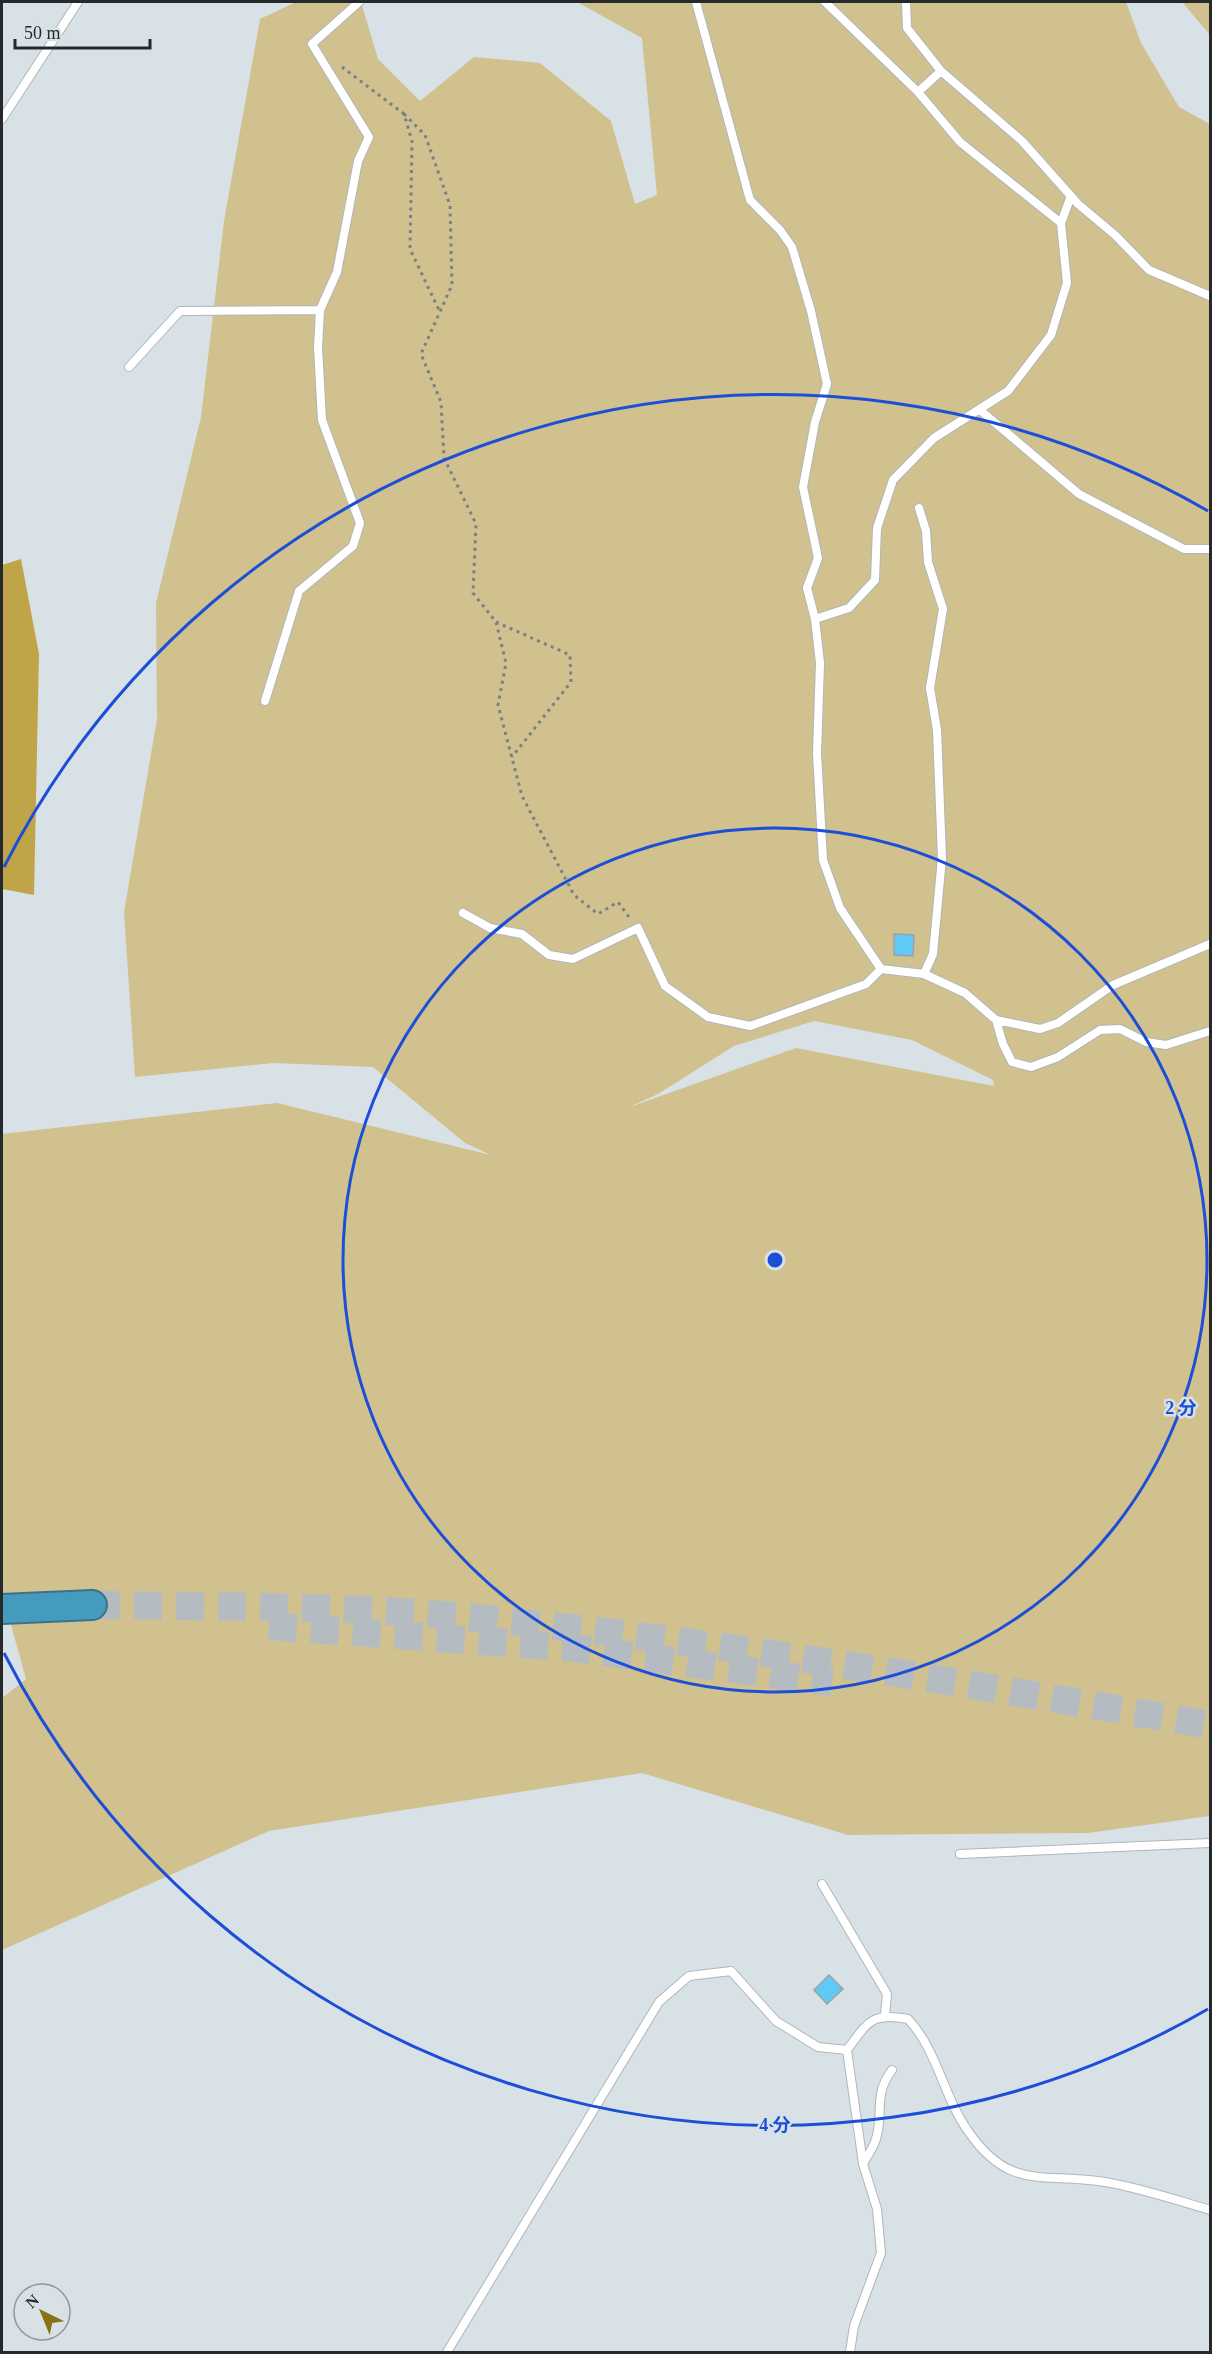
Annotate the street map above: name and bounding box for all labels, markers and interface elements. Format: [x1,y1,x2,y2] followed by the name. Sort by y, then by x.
[15,12,150,50] scale bar
[24,23,61,43] text: 50 m
[765,1250,785,1270] centre of rings
[1165,1398,1197,1418] text: 2 分
[759,2115,791,2135] text: 4 分
[12,2282,72,2342] north arrow
[22,2291,42,2312] text: N

